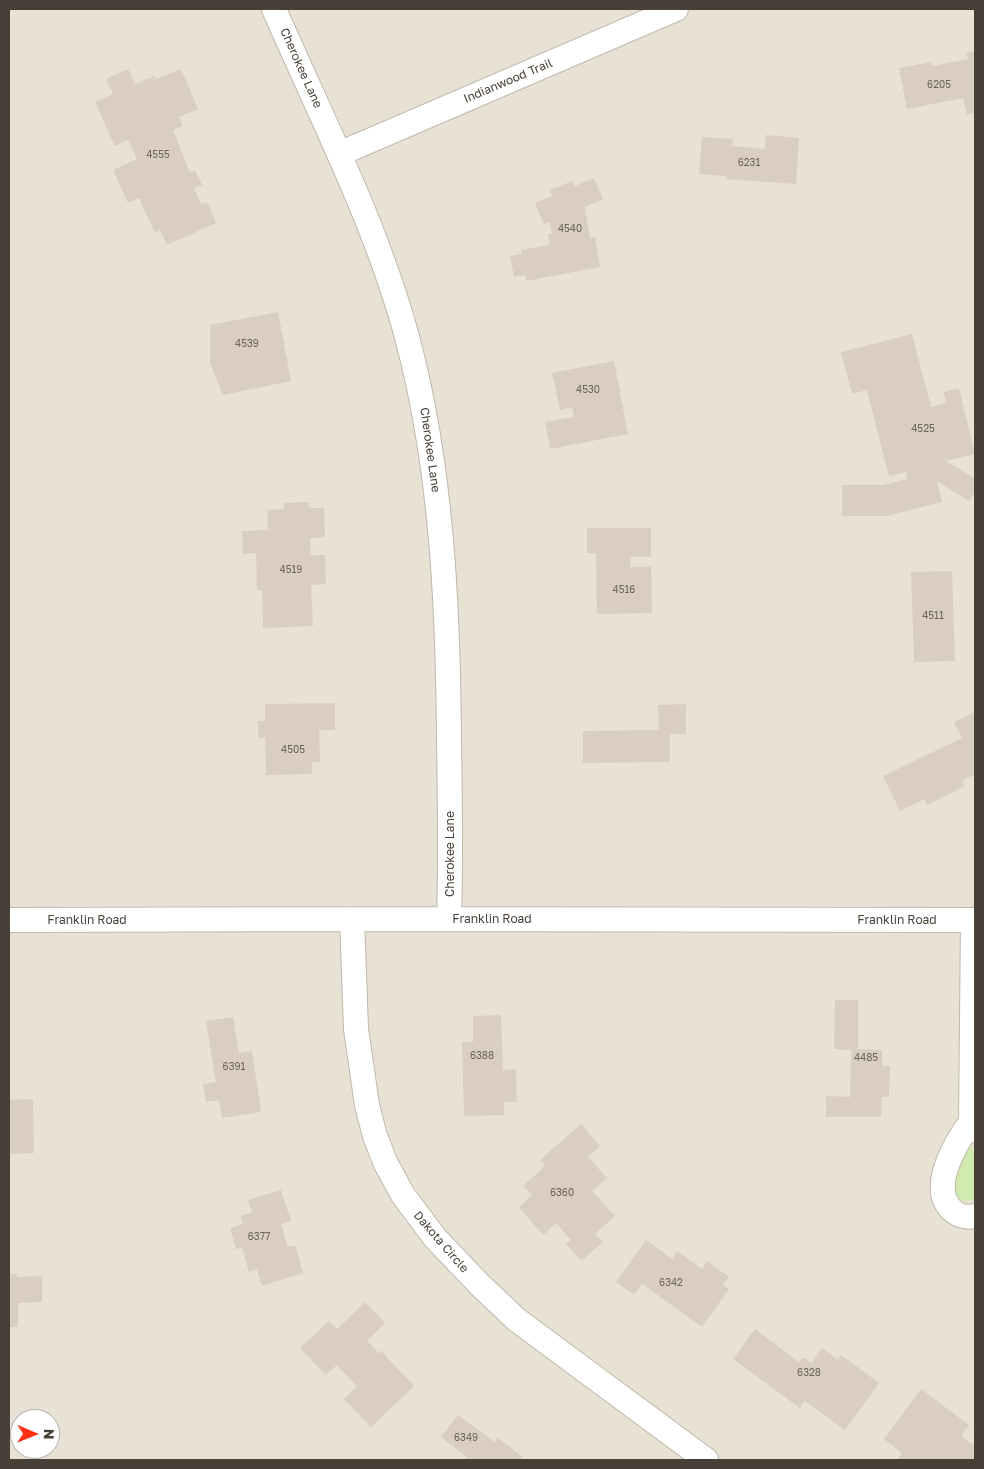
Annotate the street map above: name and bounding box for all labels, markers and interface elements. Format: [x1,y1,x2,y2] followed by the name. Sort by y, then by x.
[277,26,325,110] street label: Cherokee Lane
[461,56,555,106] street label: Indianwood Trail
[927,79,951,91] house number: 6205
[146,149,170,161] house number: 4555
[738,157,760,169] house number: 6231
[558,223,582,235] house number: 4540
[235,338,259,350] house number: 4539
[576,384,600,396] house number: 4530
[417,407,443,493] street label: Cherokee Lane
[911,423,935,435] house number: 4525
[280,564,302,576] house number: 4519
[613,584,635,596] house number: 4516
[922,610,944,622] house number: 4511
[281,744,305,756] house number: 4505
[443,811,457,897] street label: Cherokee Lane
[452,912,532,926] street label: Franklin Road
[47,913,127,927] street label: Franklin Road
[857,913,937,927] street label: Franklin Road
[470,1050,494,1062] house number: 6388
[854,1052,878,1064] house number: 4485
[223,1061,245,1073] house number: 6391
[550,1187,574,1199] house number: 6360
[410,1208,472,1276] street label: Dakota Circle
[248,1231,270,1243] house number: 6377
[659,1277,683,1289] house number: 6342
[797,1367,821,1379] house number: 6328
[10,1409,60,1459] north arrow
[41,1429,58,1440] text: N
[454,1432,478,1444] house number: 6349

